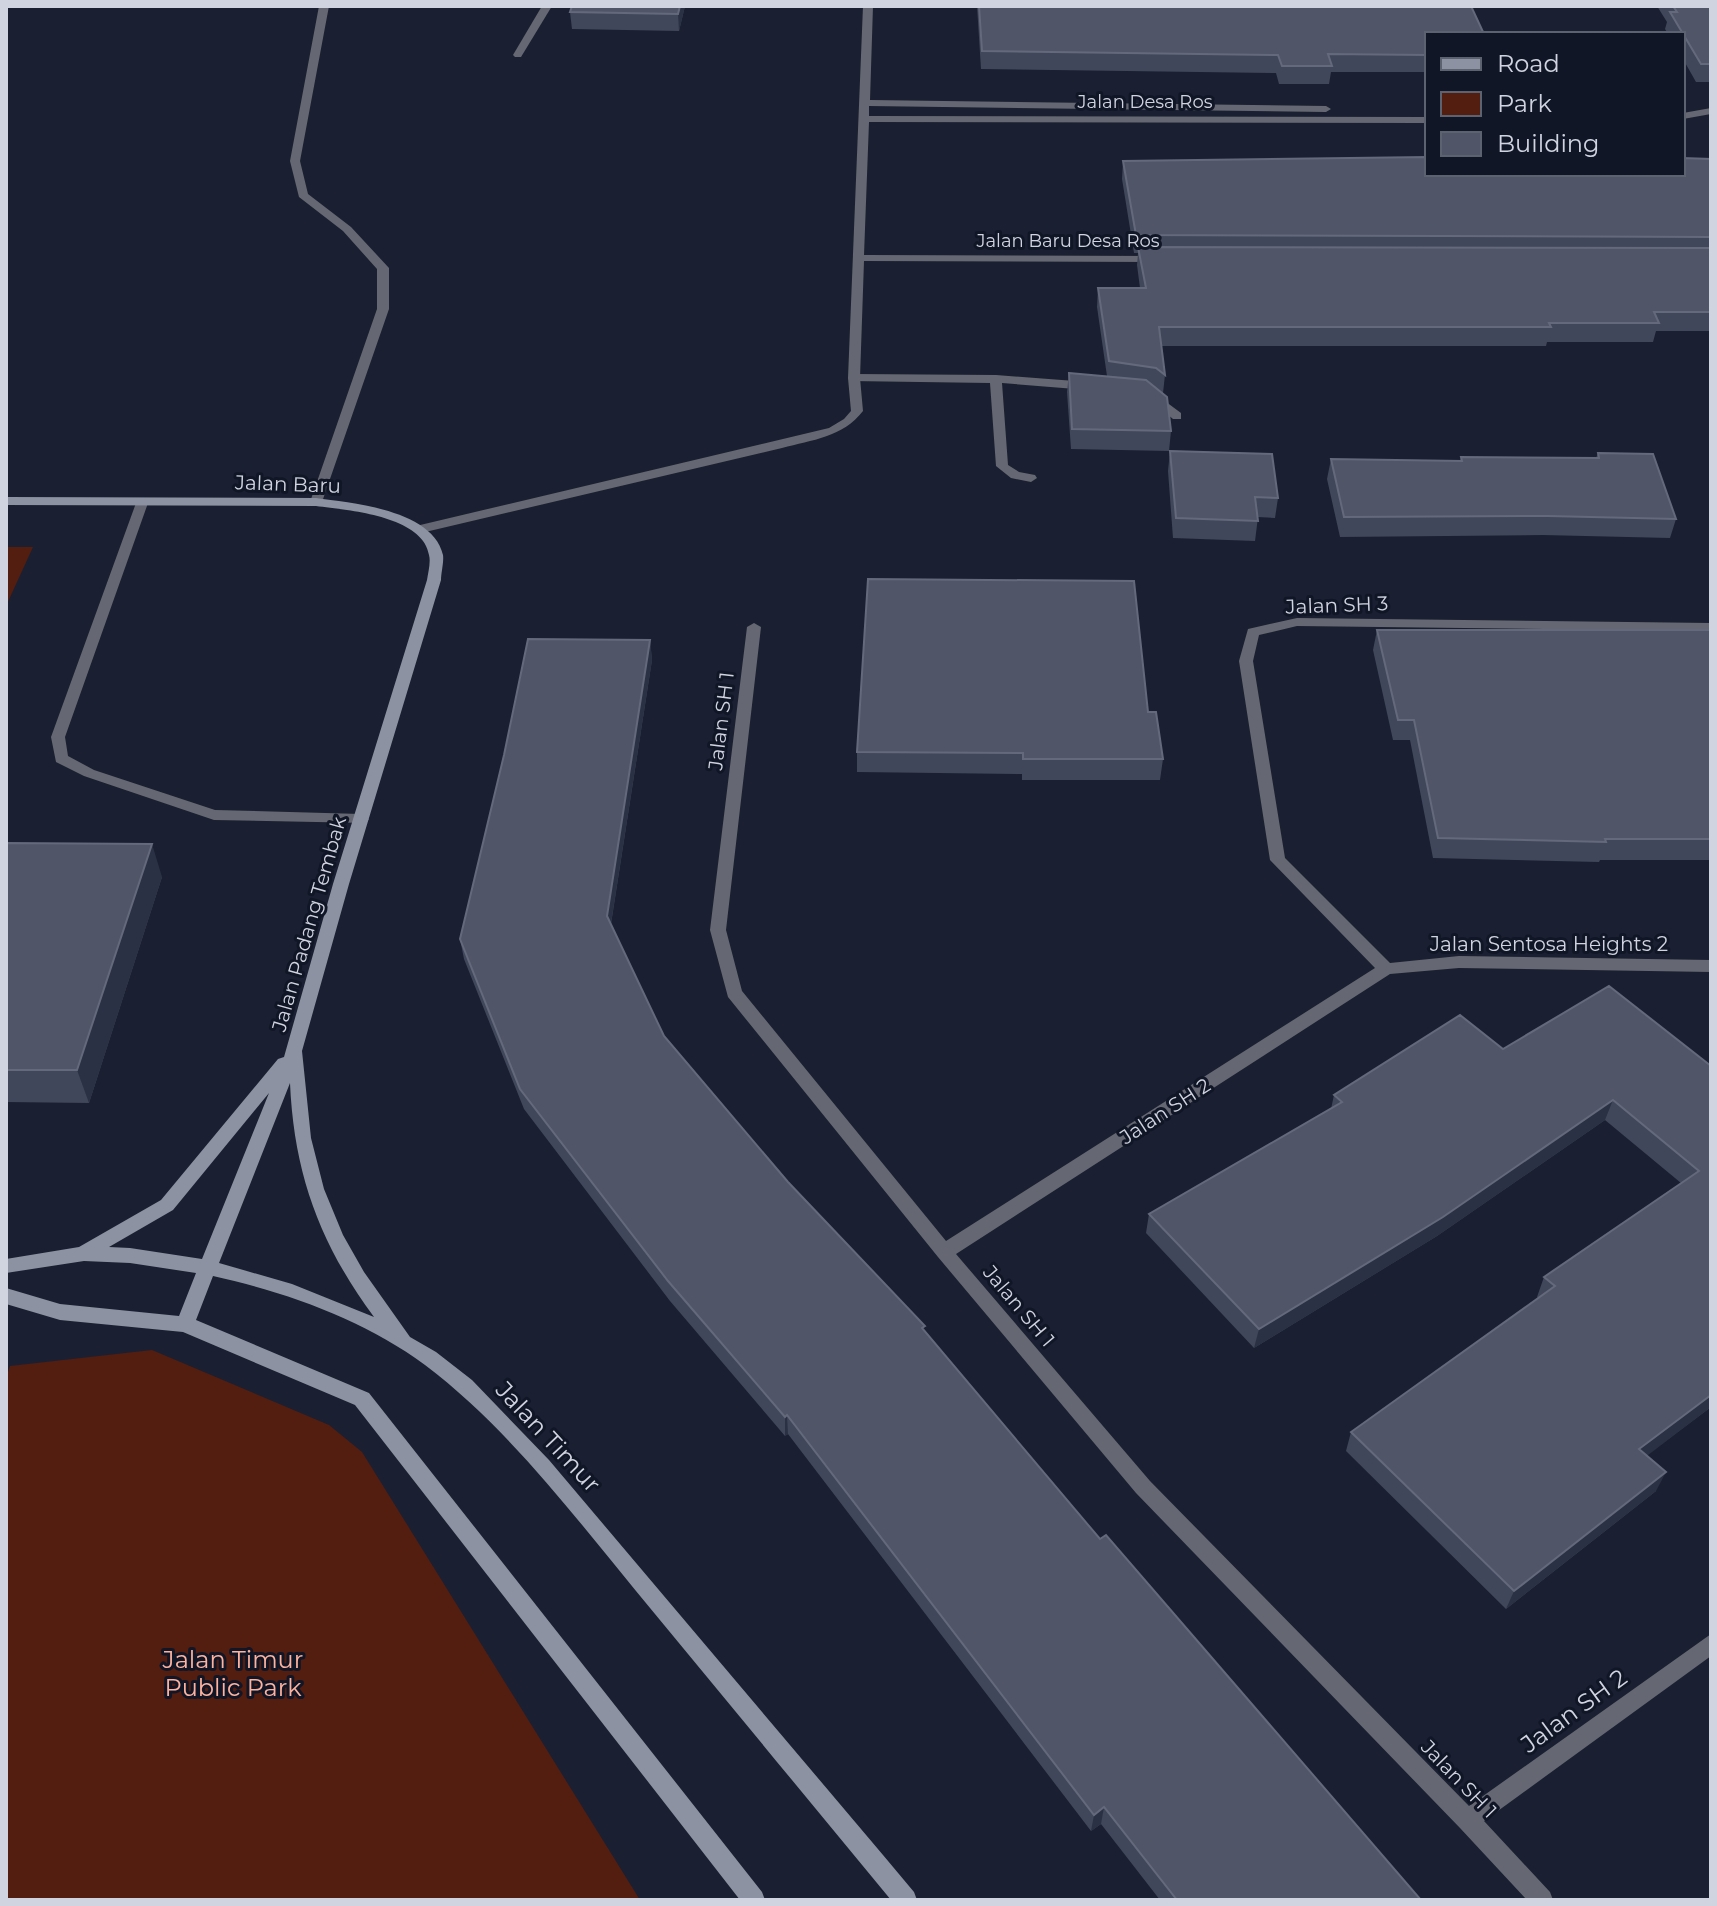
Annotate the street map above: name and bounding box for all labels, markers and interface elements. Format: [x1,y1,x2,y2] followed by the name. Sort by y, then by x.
[1425,32,1685,176] legend
[1497,49,1560,78] text: Road
[1497,89,1552,118] text: Park
[1077,91,1213,113] street label: Jalan Desa Ros
[1497,129,1600,158] text: Building
[975,230,1160,252] street label: Jalan Baru Desa Ros
[234,470,341,498] street label: Jalan Baru
[1284,591,1389,619] street label: Jalan SH 3
[703,671,739,772] street label: Jalan SH 1
[267,814,351,1035] street label: Jalan Padang Tembak
[1429,932,1668,956] street label: Jalan Sentosa Heights 2
[1114,1073,1215,1150] street label: Jalan SH 2
[977,1260,1060,1352] street label: Jalan SH 1
[489,1375,607,1498] street label: Jalan Timur
[162,1645,303,1702] park label: Jalan Timur Public Park
[1514,1663,1632,1759] street label: Jalan SH 2
[1415,1734,1502,1823] street label: Jalan SH 1

